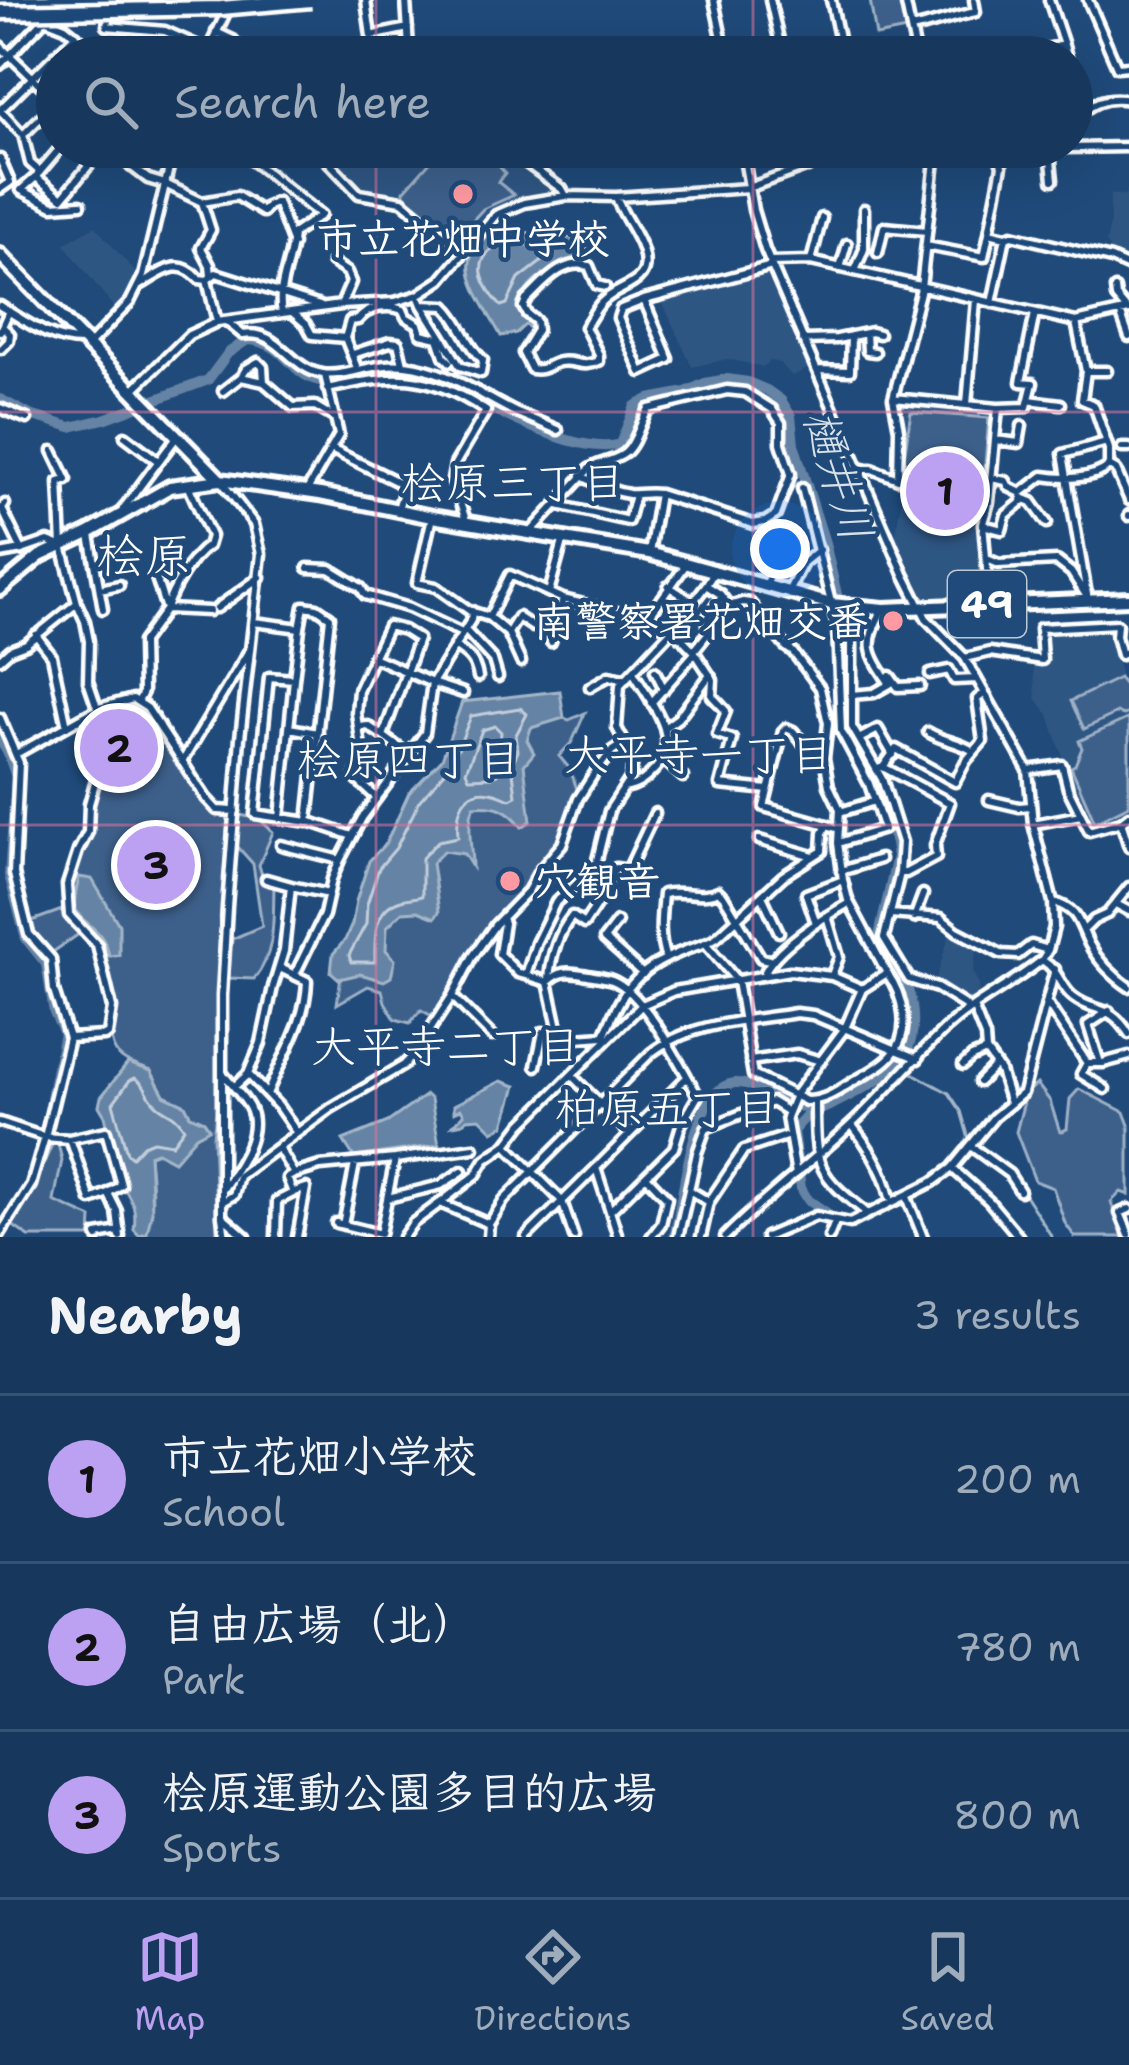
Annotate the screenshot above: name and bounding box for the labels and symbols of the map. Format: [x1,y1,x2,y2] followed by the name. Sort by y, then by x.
[450,181,476,207] marker: 市立花畑中学校
[316,210,610,266] place label: 市立花畑中学校
[791,402,887,548] water label: 樋井川
[906,446,984,536] pin: 1
[400,452,626,512] district label: 桧原三丁目
[750,519,810,579] your location
[96,523,192,587] district label: 桧原
[948,571,1026,637] road number: 49
[533,593,869,649] place label: 南警察署花畑交番
[880,608,906,634] marker: 南警察署花畑交番
[80,703,158,793] pin: 2
[564,724,834,784] district label: 大平寺一丁目
[296,729,522,789] district label: 桧原四丁目
[117,820,195,910] pin: 3
[534,853,660,909] place label: 穴観音
[497,868,523,894] marker: 穴観音
[311,1016,581,1076] district label: 大平寺二丁目
[554,1078,780,1138] district label: 柏原五丁目

